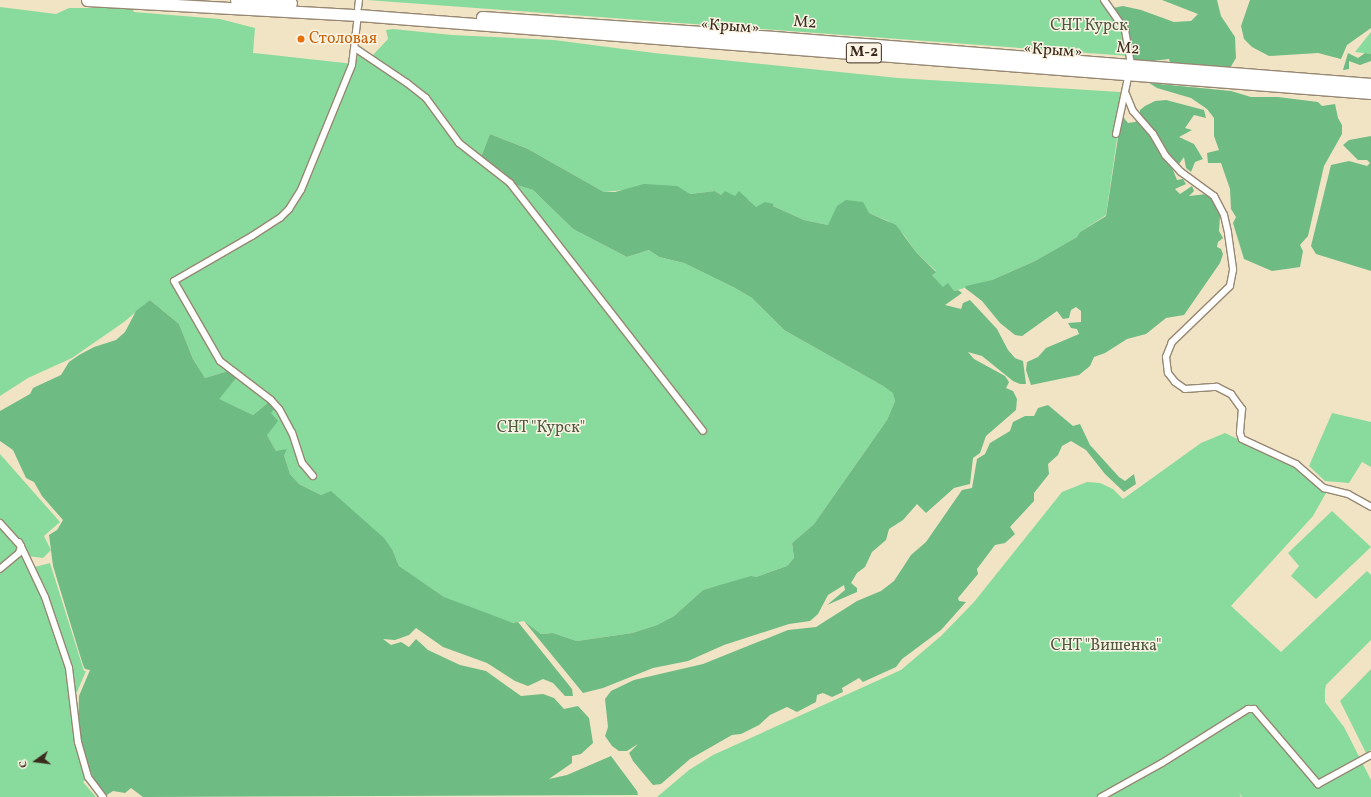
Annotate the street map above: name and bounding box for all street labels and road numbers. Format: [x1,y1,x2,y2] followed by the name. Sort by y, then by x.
[792,12,818,34] street label: М2
[700,15,760,39] street label: «Крым»
[1115,38,1141,60] street label: М2
[1023,39,1083,63] street label: «Крым»
[845,40,883,66] road number: М-2

